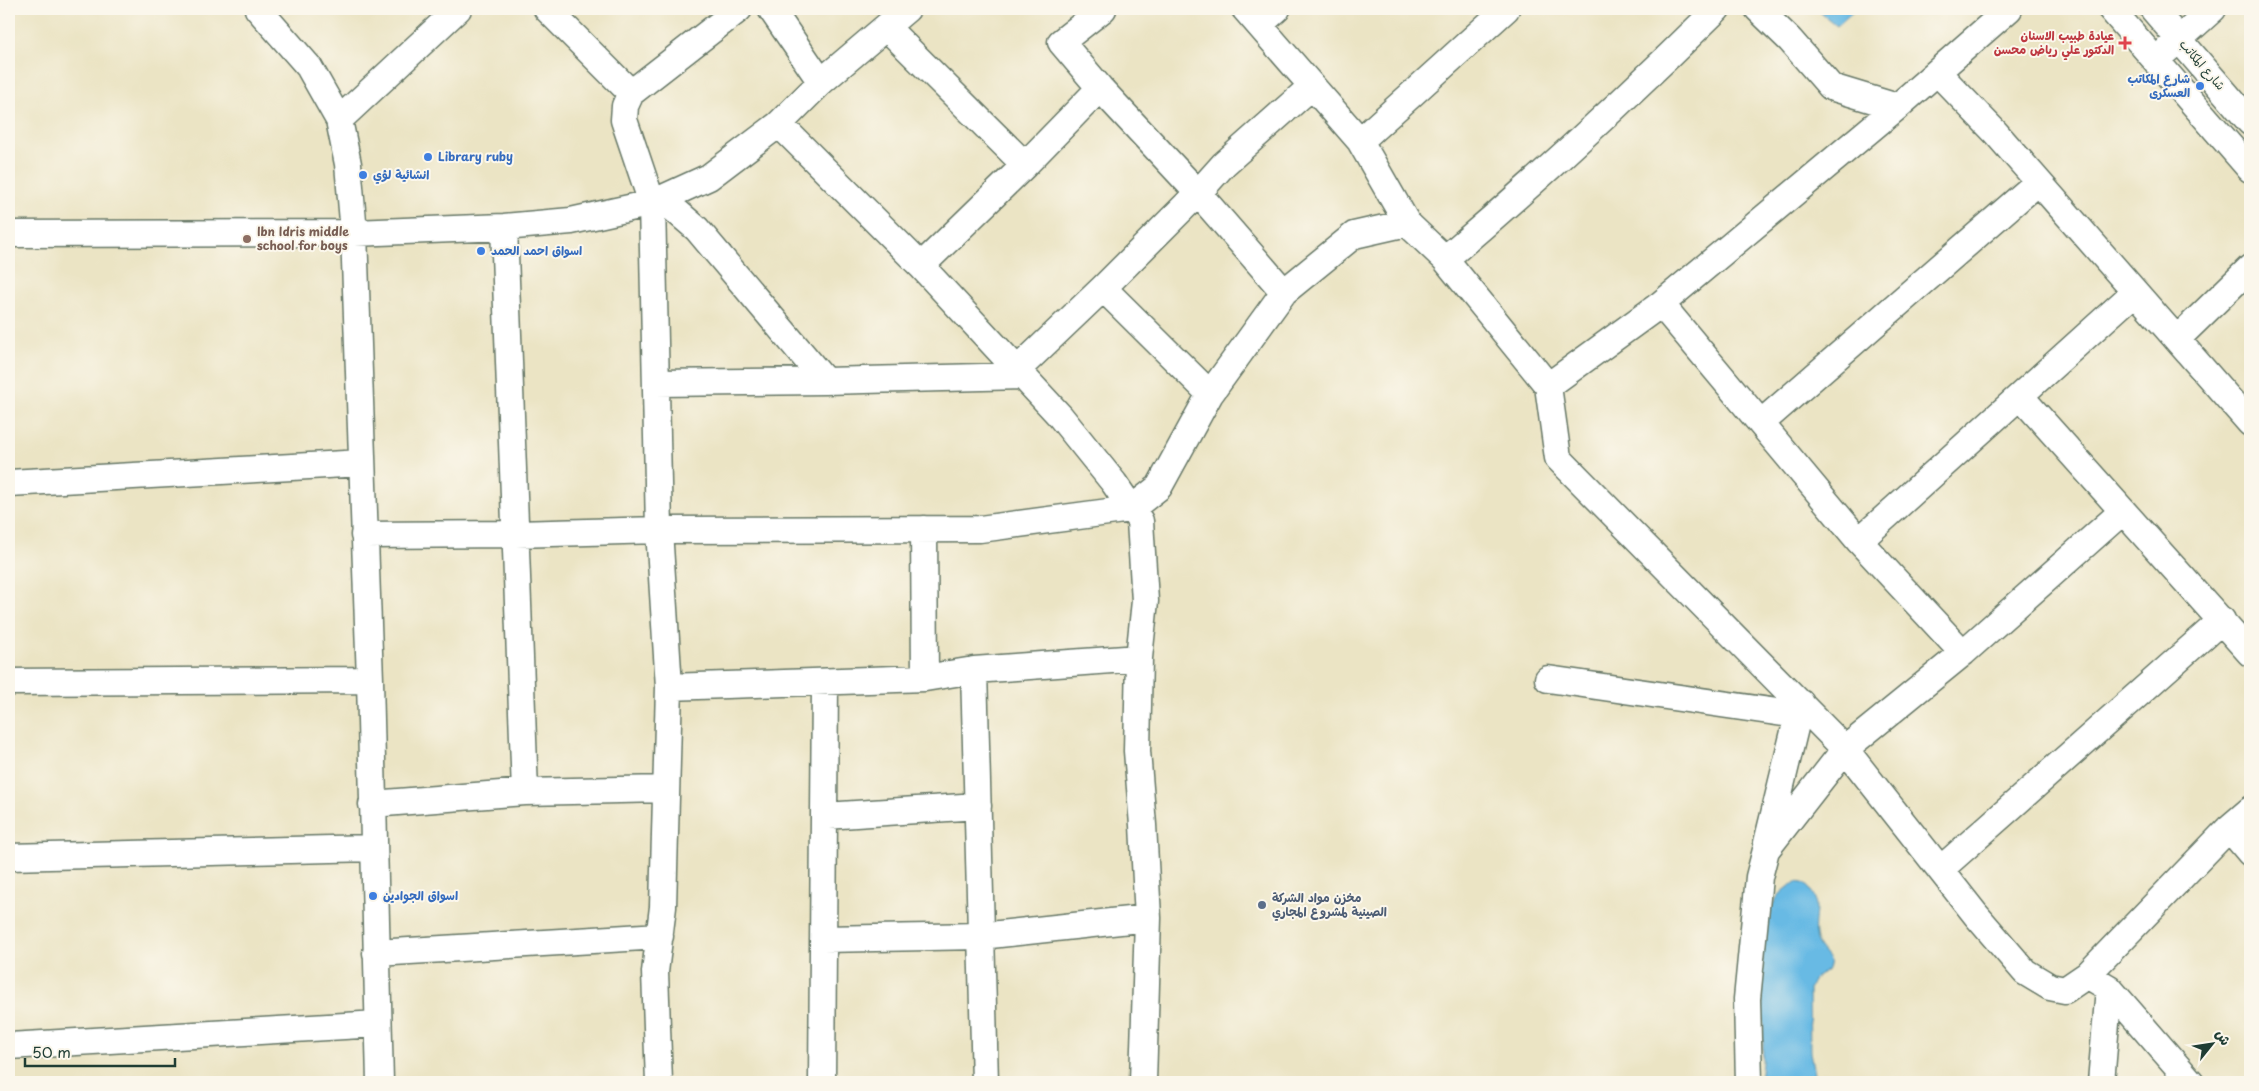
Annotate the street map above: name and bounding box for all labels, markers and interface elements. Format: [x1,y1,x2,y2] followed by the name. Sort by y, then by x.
[1994,26,2115,61] place label: عيادة طبيب الاسنان الدكتور علي رياض محسن
[2175,35,2230,94] street label: شارع المکاتب
[2118,36,2132,50] marker: عيادة طبيب الاسنان الدكتور علي رياض محسن
[2128,69,2190,101] place label: شارع المکاتب العسکری
[2194,80,2206,92] marker: شارع المکاتب العسکری
[438,147,513,165] place label: Library ruby
[422,151,434,163] marker: Library ruby
[373,165,429,184] place label: انشائية لؤي
[357,169,369,181] marker: انشائية لؤي
[257,222,349,254] place label: Ibn Idris middle school for boys
[241,233,253,245] marker: Ibn Idris middle school for boys
[491,241,582,259] place label: اسواق احمد الحمد
[475,245,487,257] marker: اسواق احمد الحمد
[383,886,458,904] place label: اسواق الجوادين
[1272,888,1387,921] place label: مخزن مواد الشركة الصينية لمشروع المجاري
[367,890,379,902] marker: اسواق الجوادين
[1256,899,1268,911] marker: مخزن مواد الشركة الصينية لمشروع المجاري
[2186,1018,2236,1068] north arrow
[2211,1025,2237,1049] text: ش
[25,1036,175,1068] scale bar
[32,1040,71,1063] text: 50 m

